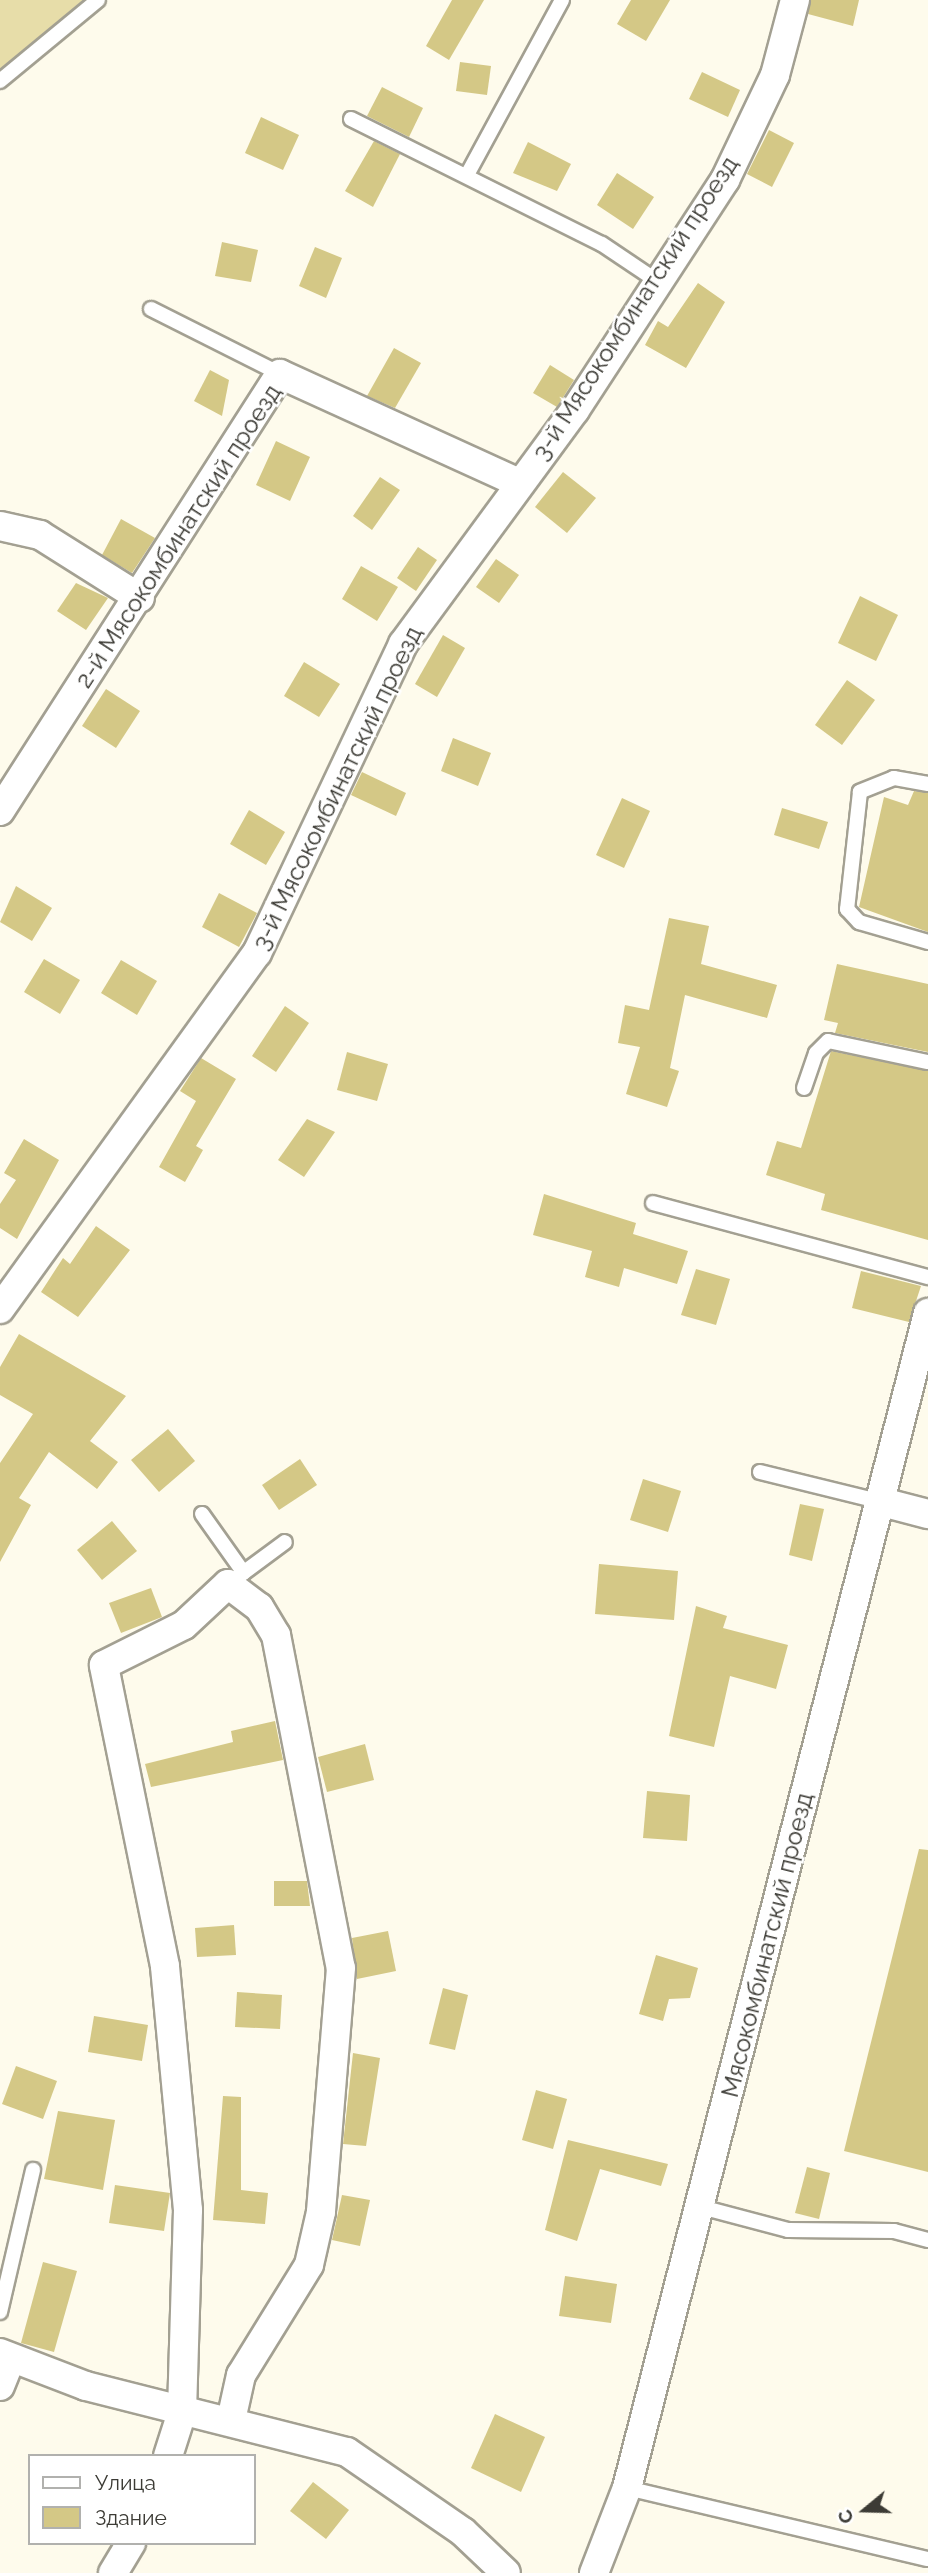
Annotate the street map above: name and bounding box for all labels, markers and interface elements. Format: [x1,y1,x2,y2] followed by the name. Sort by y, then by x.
[526,151,744,465] street label: 3-й Мясокомбинатский проезд
[69,379,287,693] street label: 2-й Мясокомбинатский проезд
[246,622,428,954] street label: 3-й Мясокомбинатский проезд
[715,1790,819,2100] street label: Мясокомбинатский проезд
[28,2454,256,2545] legend
[95,2470,156,2495] text: Улица
[830,2475,900,2545] north arrow
[95,2505,167,2530] text: Здание
[833,2507,858,2527] text: С

